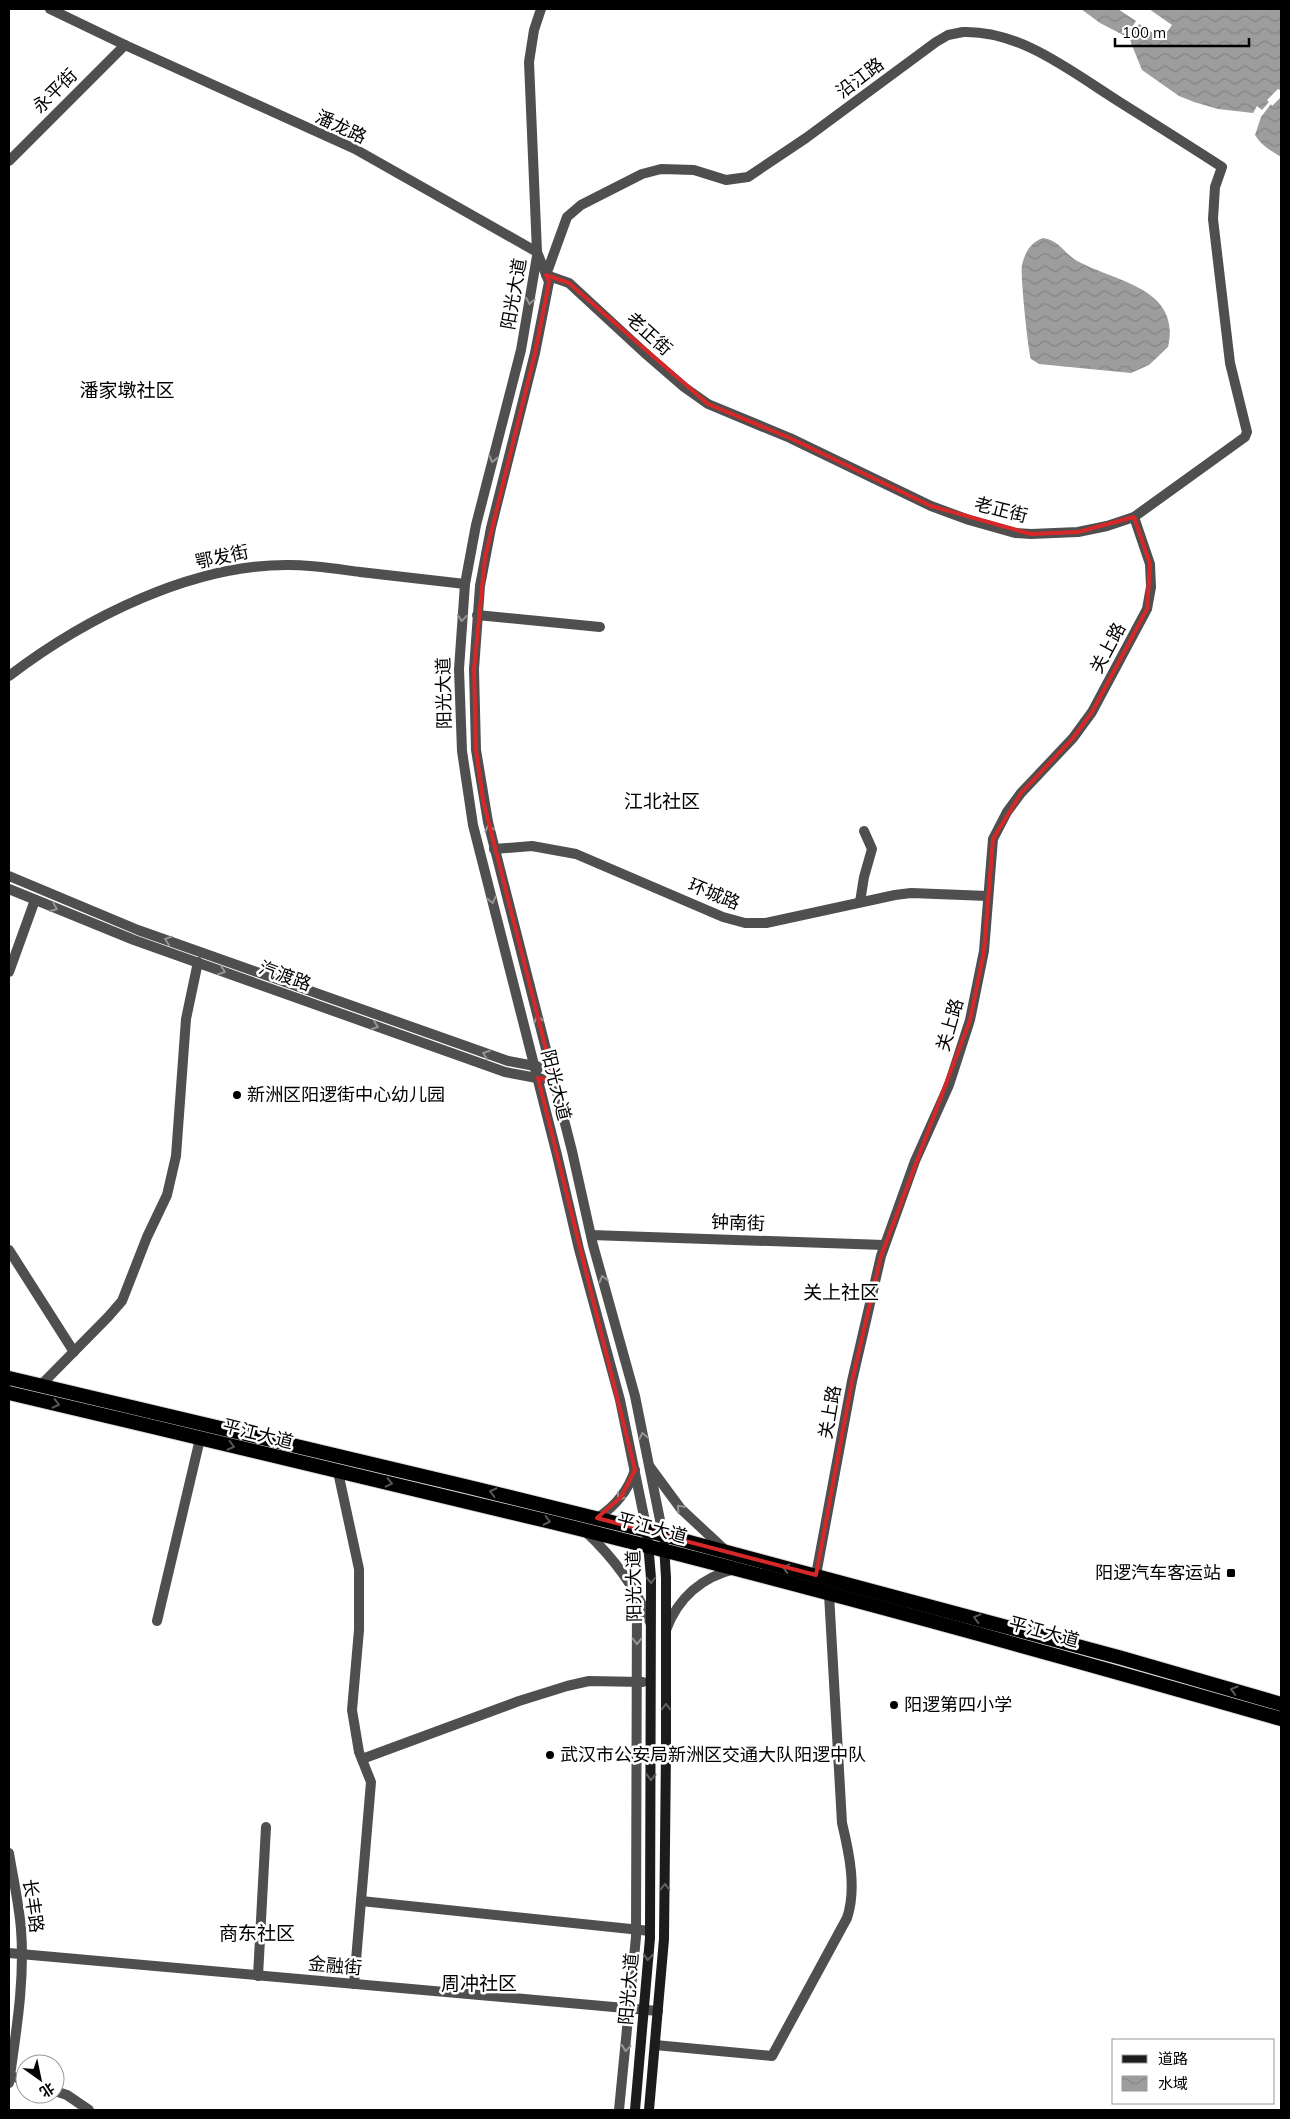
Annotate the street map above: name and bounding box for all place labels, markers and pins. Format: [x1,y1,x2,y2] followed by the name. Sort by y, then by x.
[247,1083,445,1106] place label: 新洲区阳逻街中心幼儿园
[231,1089,243,1101] marker: 新洲区阳逻街中心幼儿园
[1095,1561,1221,1584] place label: 阳逻汽车客运站
[1225,1567,1237,1579] marker: 阳逻汽车客运站
[904,1693,1012,1716] place label: 阳逻第四小学
[888,1699,900,1711] marker: 阳逻第四小学
[560,1743,866,1766] place label: 武汉市公安局新洲区交通大队阳逻中队
[544,1749,556,1761] marker: 武汉市公安局新洲区交通大队阳逻中队

